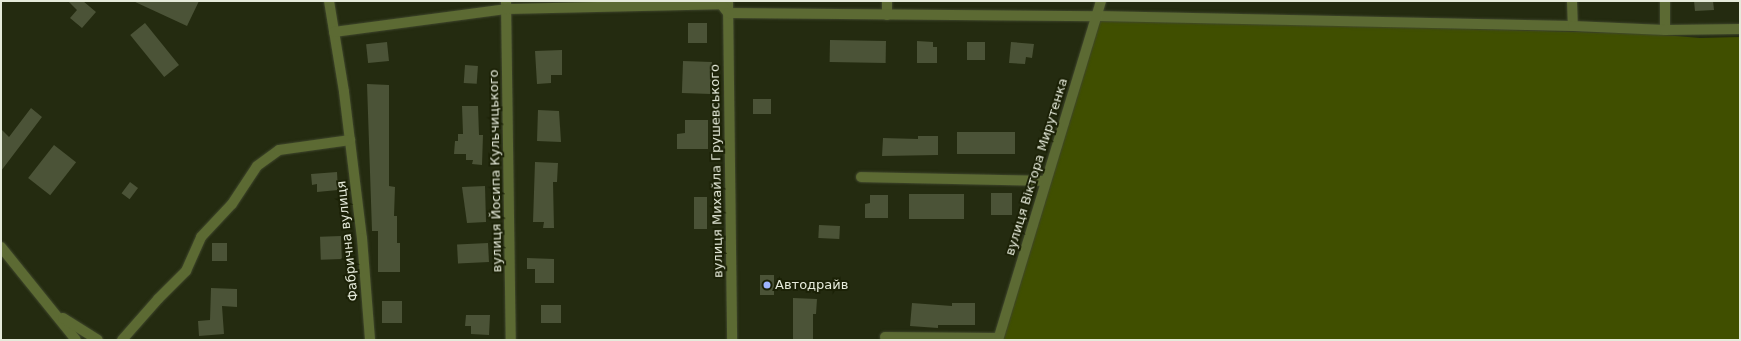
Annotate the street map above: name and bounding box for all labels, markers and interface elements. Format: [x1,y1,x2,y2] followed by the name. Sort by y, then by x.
[707,64,727,278] street label: вулиця Михайла Грушевського
[486,69,506,273] street label: вулиця Йосипа Кульчицького
[1003,76,1071,258] street label: вулиця Віктора Мирутенка
[334,180,362,302] street label: Фабрична вулиця
[775,277,848,293] place label: Автодрайв
[762,280,772,290] marker: Автодрайв

